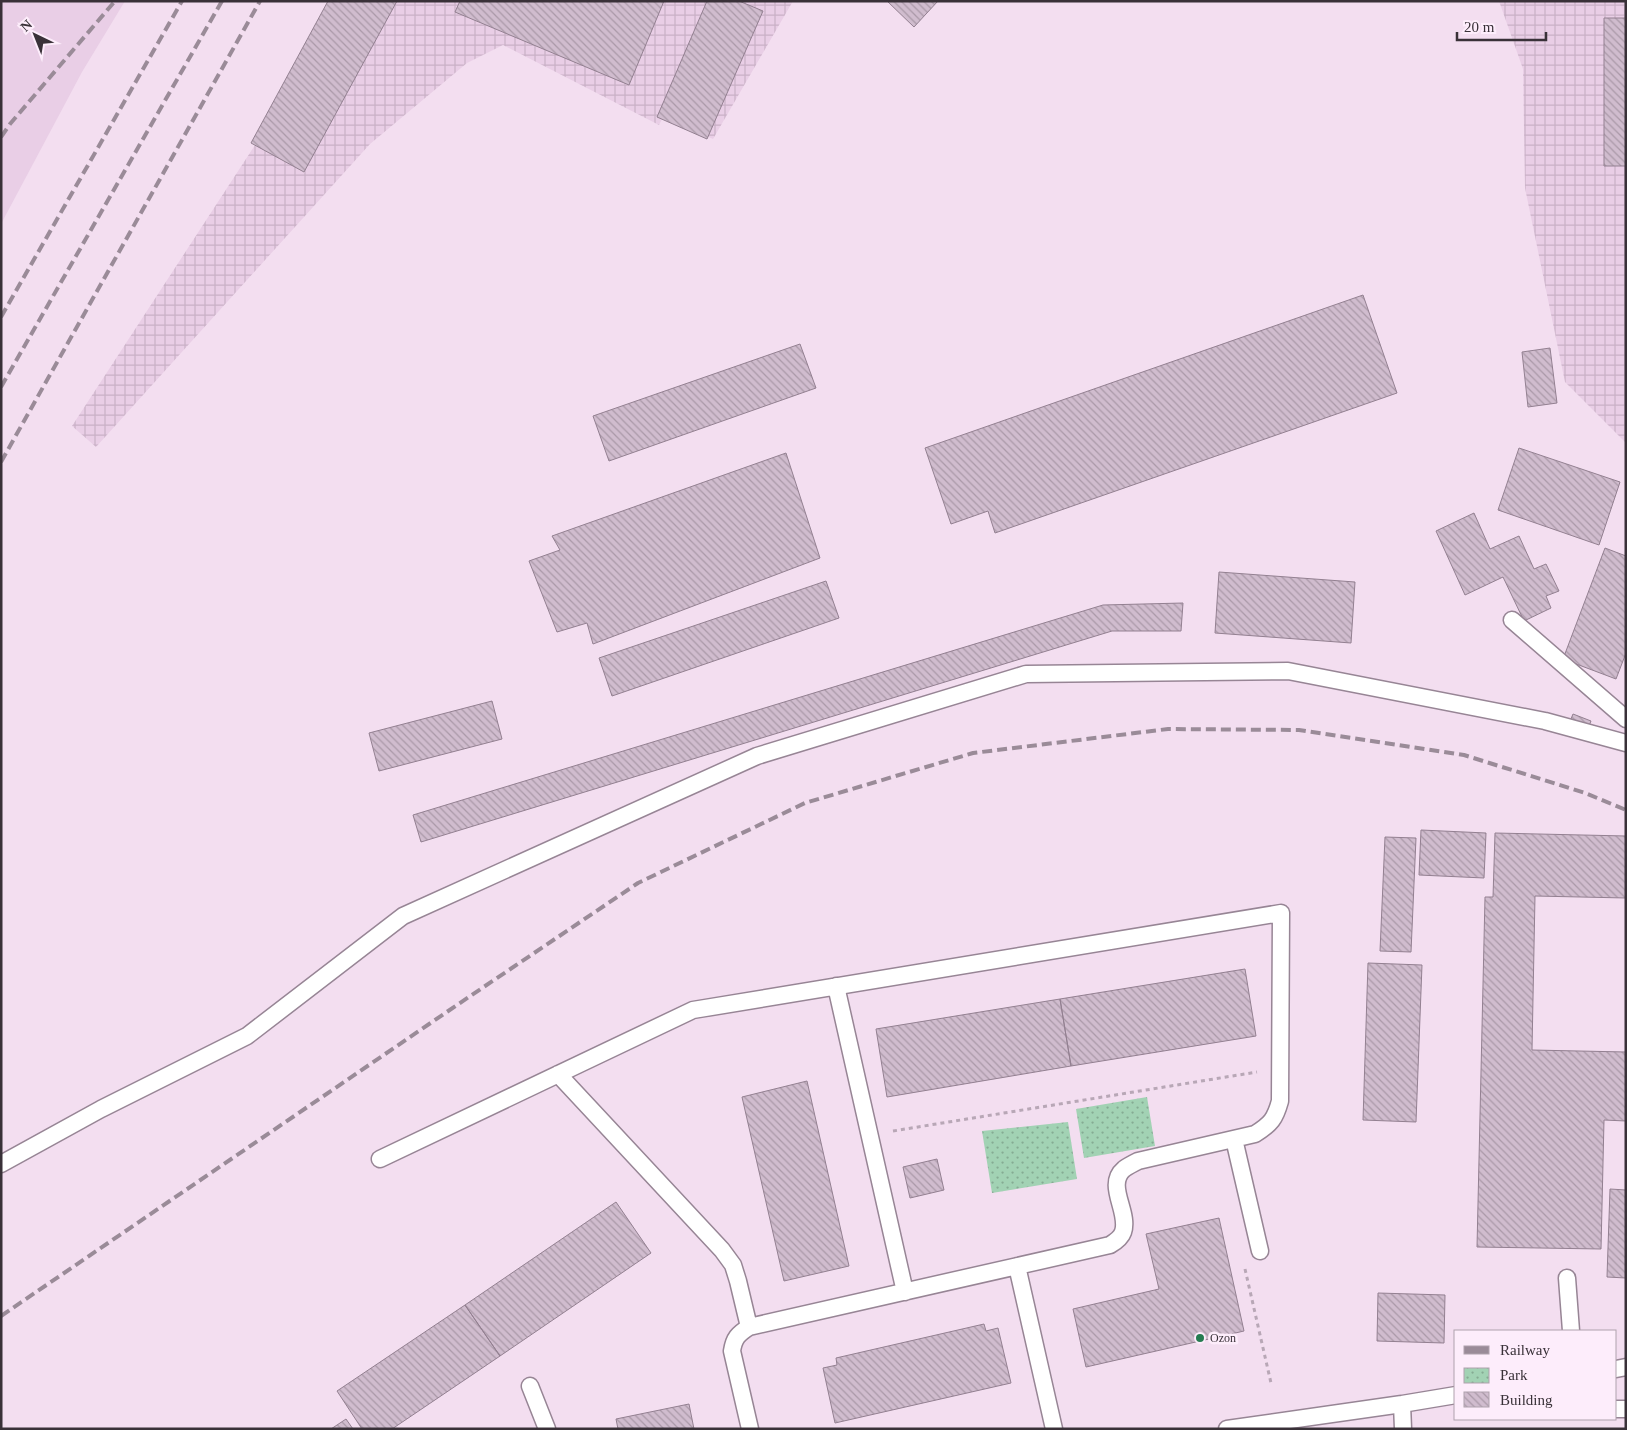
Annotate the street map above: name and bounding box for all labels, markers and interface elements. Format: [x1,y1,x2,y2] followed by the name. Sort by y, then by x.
[10,10,60,60] north arrow
[1457,10,1546,42] scale bar
[18,17,35,35] text: N
[1464,19,1495,35] text: 20 m
[1454,1330,1617,1420] legend
[1210,1331,1236,1345] place label: Ozon
[1194,1332,1206,1344] marker: Ozon
[1500,1342,1550,1358] text: Railway
[1500,1367,1528,1383] text: Park
[1500,1392,1553,1408] text: Building

